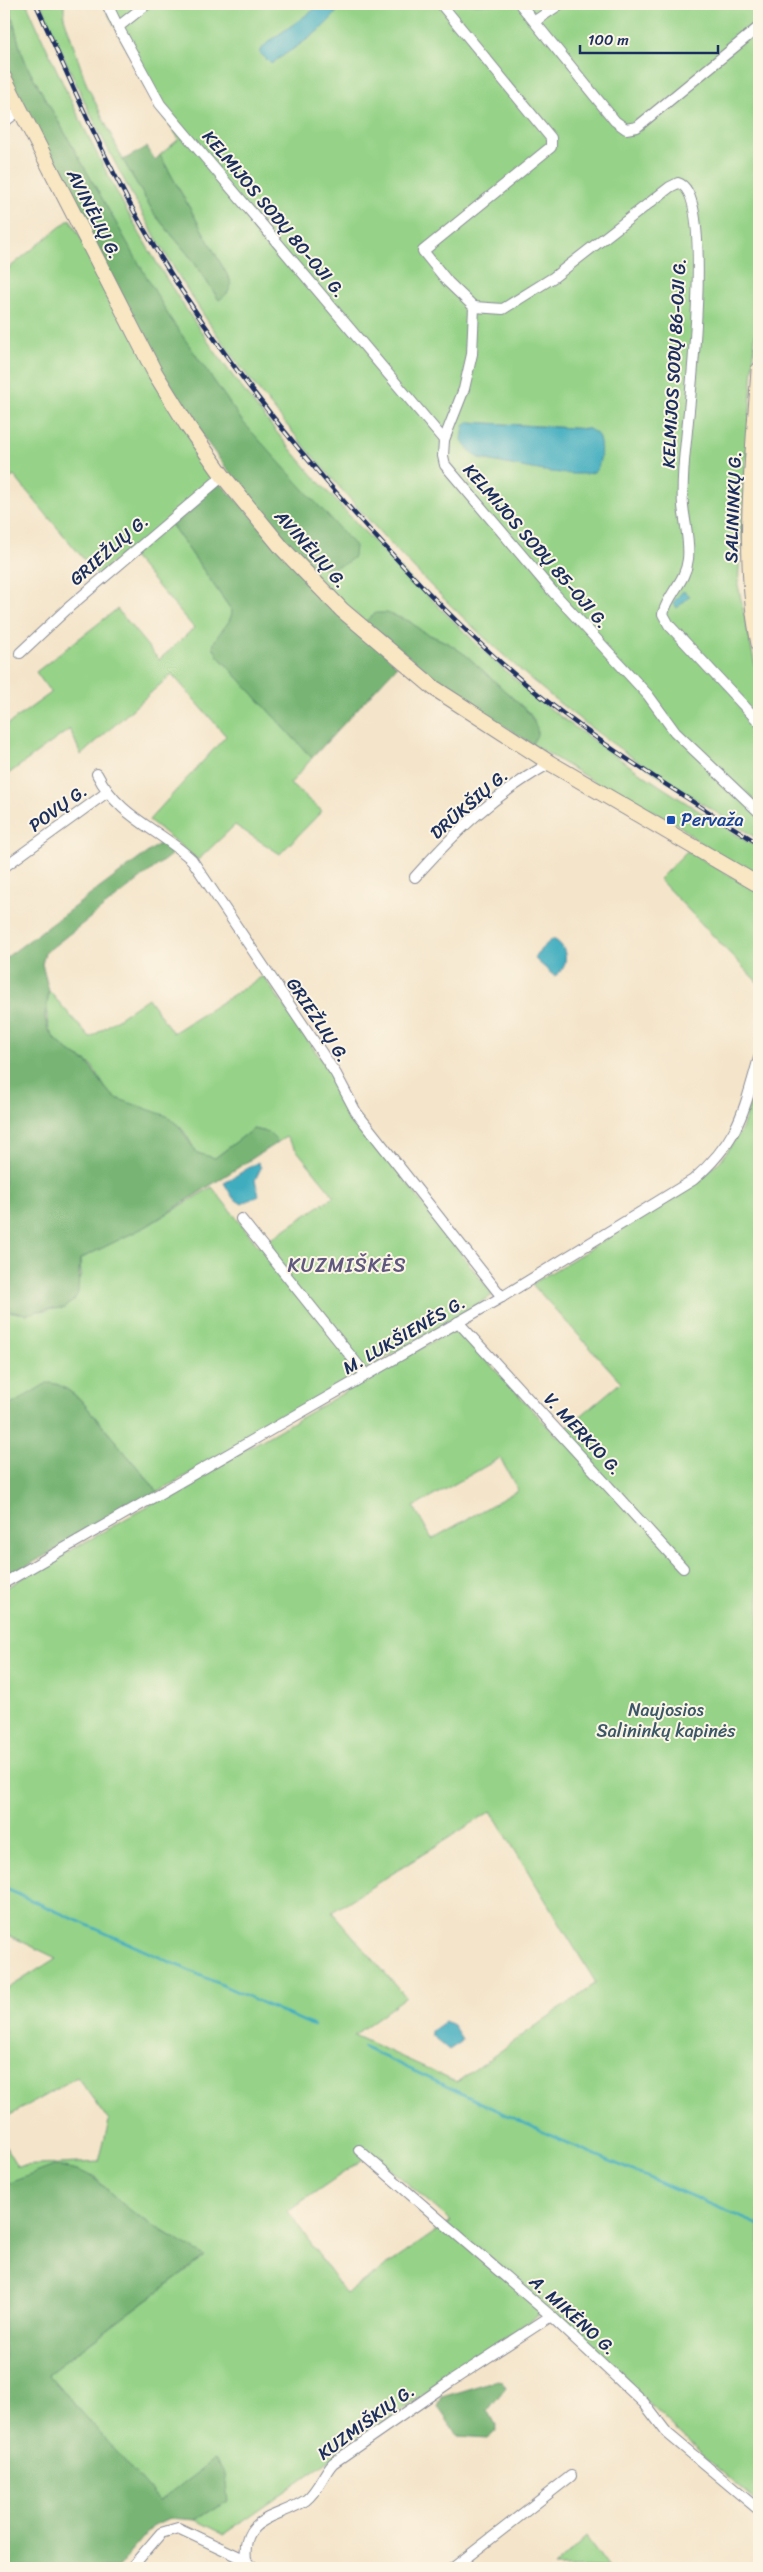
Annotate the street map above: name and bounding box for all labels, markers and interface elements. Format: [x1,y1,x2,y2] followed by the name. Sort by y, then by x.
[580,22,718,54] scale bar
[588,27,629,53] text: 100 m
[194,123,354,305] street label: KELMIJOS SODŲ 80-OJI G.
[57,162,130,265] street label: AVINĖLIŲ G.
[653,257,695,469] street label: KELMIJOS SODŲ 86-OJI G.
[715,451,751,563] street label: SALININKŲ G.
[455,456,617,636] street label: KELMIJOS SODŲ 85-OJI G.
[266,501,356,596] street label: AVINĖLIŲ G.
[62,506,156,594] street label: GRIEŽLIŲ G.
[422,760,516,848] street label: DRŪKŠIŲ G.
[22,776,94,840] street label: POVŲ G.
[681,804,744,836] place label: Pervaža
[665,814,677,826] marker: Pervaža
[278,971,358,1069] street label: GRIEŽLIŲ G.
[288,1248,406,1283] district label: KUZMIŠKĖS
[336,1287,472,1383] street label: M. LUKŠIENĖS G.
[536,1385,630,1483] street label: V. MERKIO G.
[596,1694,736,1747] park label: Naujosios Salininkų kapinės
[521,2266,624,2363] street label: A. MIKĖNO G.
[310,2375,422,2469] street label: KUZMIŠKIŲ G.

